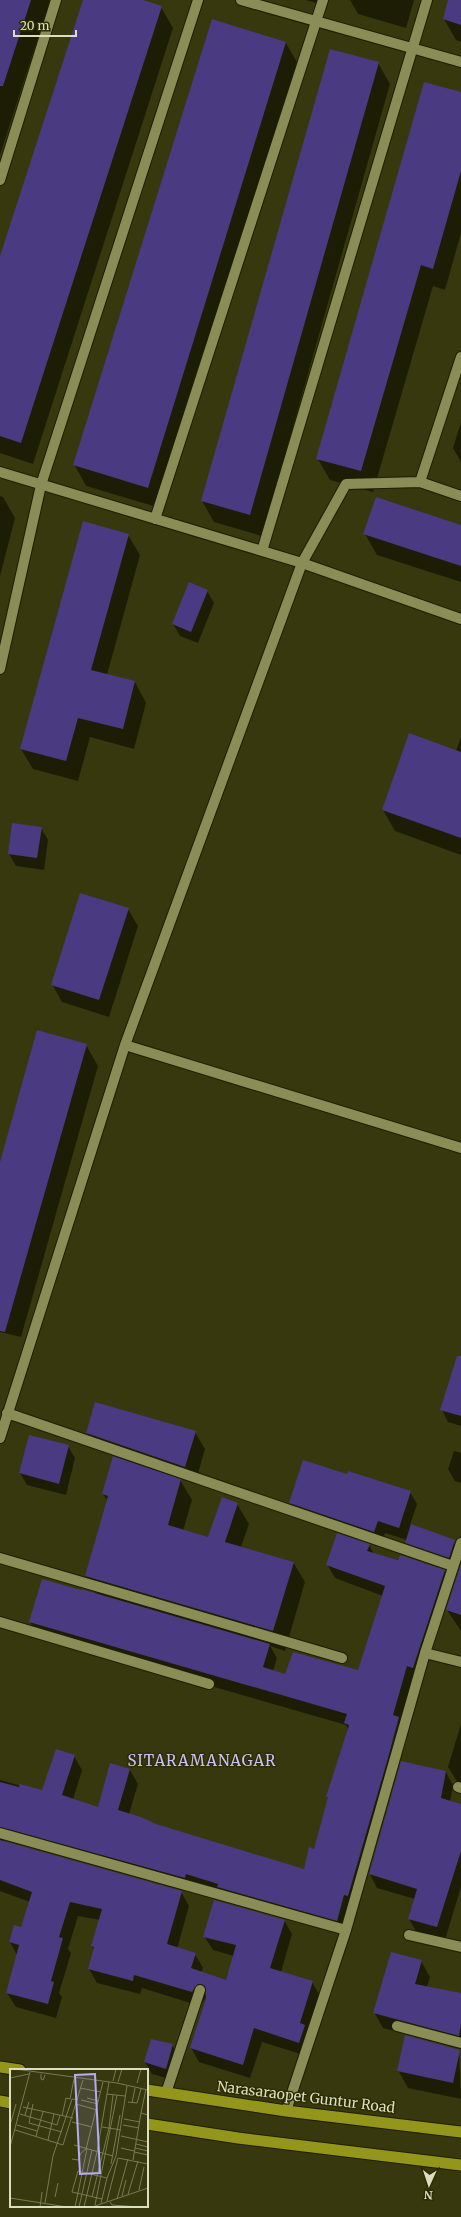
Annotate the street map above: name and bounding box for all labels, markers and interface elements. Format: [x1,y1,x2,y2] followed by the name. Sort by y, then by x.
[14,12,76,38] scale bar
[20,18,49,33] text: 20 m
[127,1751,277,1770] district label: SITARAMANAGAR
[10,2069,148,2207] inset map
[216,2077,397,2117] street label: Narasaraopet Guntur Road
[409,2165,449,2205] north arrow
[423,2188,433,2202] text: N

